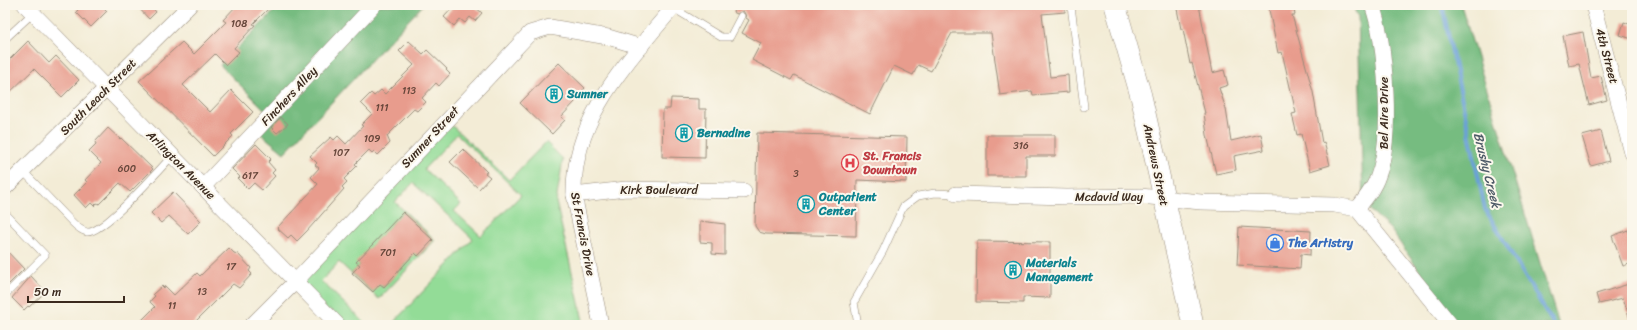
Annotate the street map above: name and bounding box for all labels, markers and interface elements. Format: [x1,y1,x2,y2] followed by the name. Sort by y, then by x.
[231,15,247,33] house number: 108
[1589,26,1625,86] street label: 4th Street
[54,53,142,141] street label: South Leach Street
[255,60,323,131] street label: Finchers Alley
[1373,77,1395,149] street label: Bel Aire Drive
[402,82,417,100] house number: 113
[566,83,609,105] place label: Sumner
[544,84,564,104] building icon: Sumner
[376,99,388,117] house number: 111
[395,100,466,173] street label: Sumner Street
[1136,121,1175,208] street label: Andrews Street
[697,122,751,144] place label: Bernadine
[674,123,694,143] building icon: Bernadine
[140,124,221,205] street label: Arlington Avenue
[364,130,380,148] house number: 109
[1467,130,1508,211] water label: Brushy Creek
[1013,137,1029,155] house number: 316
[333,144,350,162] house number: 107
[862,145,922,181] place label: St. Francis Downtown
[840,153,860,173] hospital icon: St. Francis Downtown
[118,160,136,178] house number: 600
[793,165,799,183] house number: 3
[242,167,259,185] house number: 617
[620,179,699,201] street label: Kirk Boulevard
[818,186,878,222] place label: Outpatient Center
[1075,186,1144,208] street label: Mcdavid Way
[564,190,602,278] street label: St Francis Drive
[796,194,816,214] building icon: Outpatient Center
[1288,232,1354,254] place label: The Artistry
[1265,233,1285,253] shop icon: The Artistry
[380,244,396,262] house number: 701
[1025,252,1094,288] place label: Materials Management
[226,258,237,276] house number: 17
[1003,260,1023,280] building icon: Materials Management
[28,278,124,304] scale bar
[34,281,61,303] text: 50 m
[197,283,207,301] house number: 13
[168,297,176,315] house number: 11

